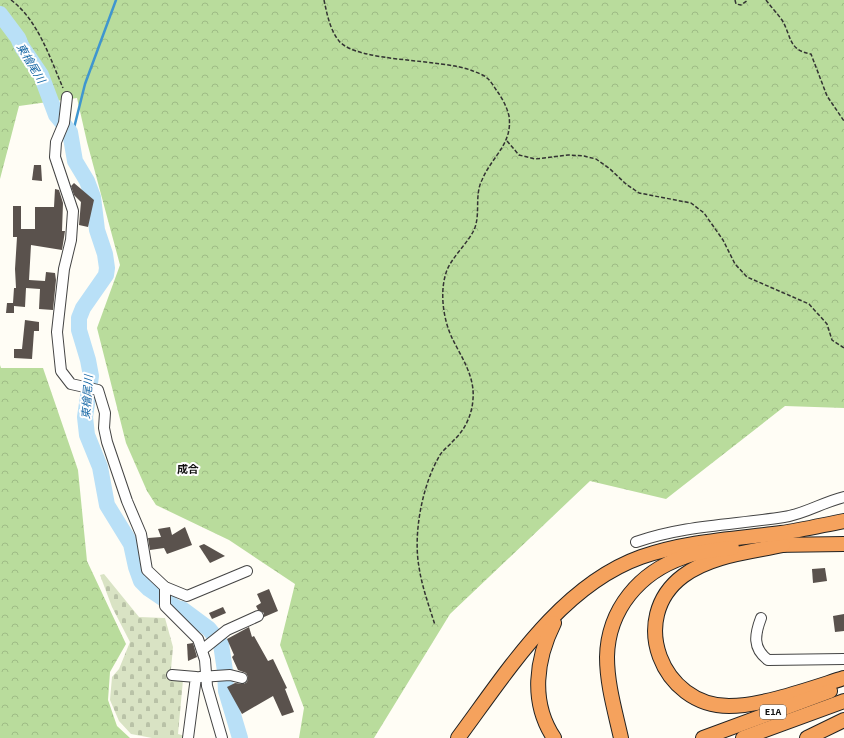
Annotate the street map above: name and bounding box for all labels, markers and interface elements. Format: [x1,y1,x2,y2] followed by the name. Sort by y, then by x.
[14,40,51,86] water label: 東檜尾川
[76,373,96,419] water label: 東檜尾川
[177,460,199,476] district label: 成合
[760,705,786,719] road number: E1A

